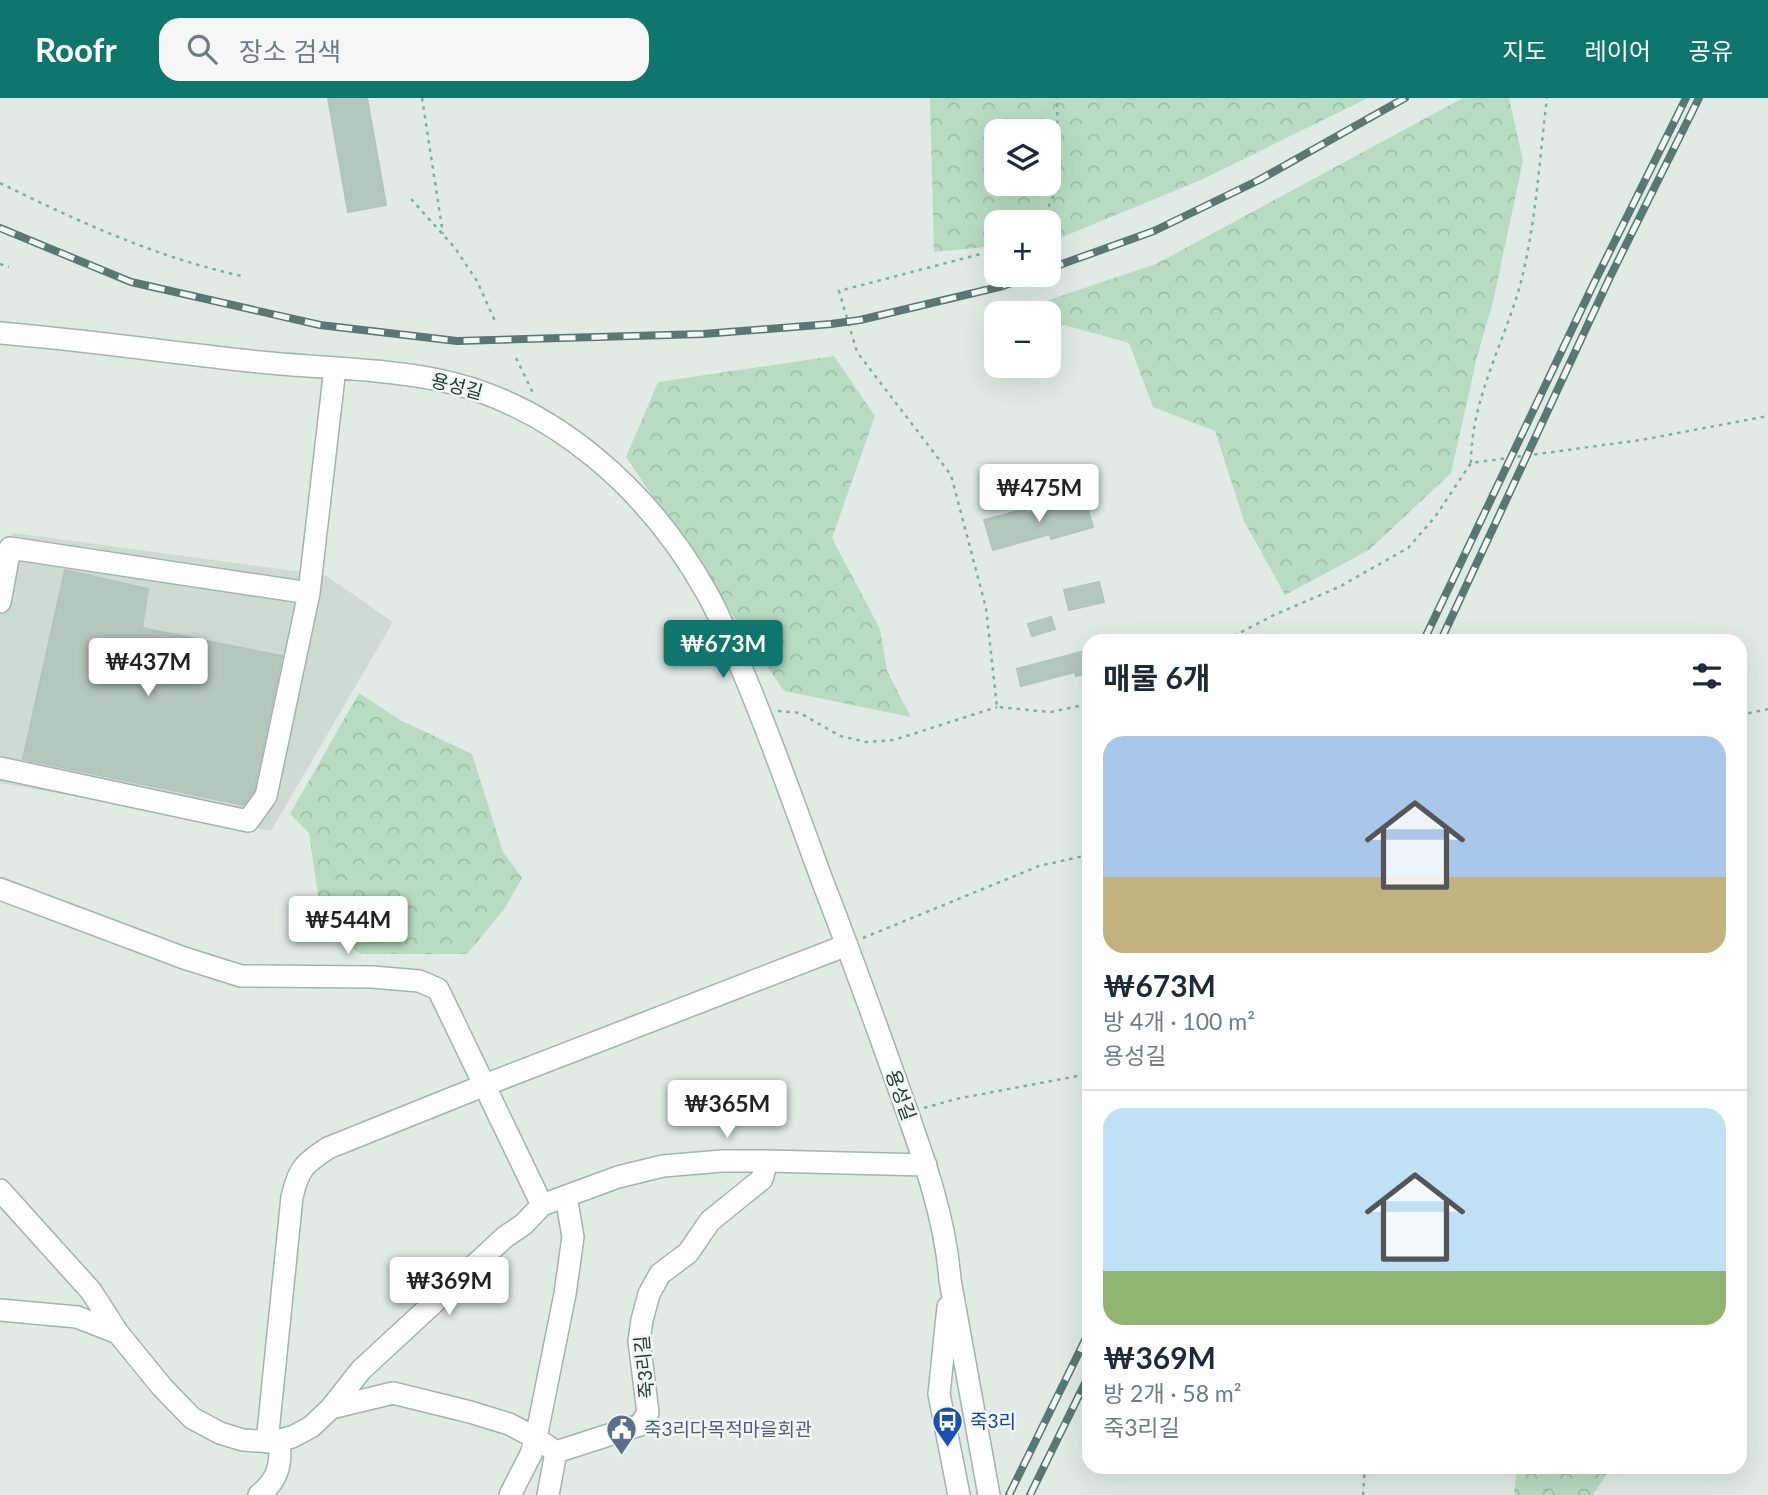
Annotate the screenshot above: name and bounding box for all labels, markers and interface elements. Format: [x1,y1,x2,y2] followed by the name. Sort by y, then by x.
[159,18,649,81] search box
[35,29,117,69] text: Roofr
[183,30,221,68] icon: search
[239,35,341,67] text: 장소 검색
[1502,36,1547,65] text: 지도
[1585,36,1651,65] text: 레이어
[1689,36,1733,65] text: 공유
[984,119,1061,378] map controls
[984,119,1061,196] button: layers
[984,210,1061,287] button: +
[984,301,1061,378] button: −
[429,368,485,403] street label: 용성길
[990,464,1088,524] pin: ₩475M
[996,473,1082,501] text: ₩475M
[674,620,772,680] pin: ₩673M
[680,629,766,657] text: ₩673M
[99,638,197,698] pin: ₩437M
[105,647,191,675] text: ₩437M
[1688,657,1726,695] icon: filters
[1103,659,1211,695] text: 매물 6개
[1352,782,1478,908] icon: home
[299,896,397,956] pin: ₩544M
[305,905,391,933] text: ₩544M
[1103,967,1216,1003] text: ₩673M
[1103,1007,1255,1035] text: 방 4개 · 100 m²
[1103,1041,1166,1069] text: 용성길
[882,1066,921,1123] street label: 용성길
[678,1080,776,1140] pin: ₩365M
[684,1089,770,1117] text: ₩365M
[1352,1154,1478,1280] icon: home
[400,1258,498,1317] pin: ₩369M
[406,1266,492,1294] text: ₩369M
[629,1334,658,1400] street label: 죽3리길
[1103,1339,1216,1375] text: ₩369M
[1103,1379,1241,1407] text: 방 2개 · 58 m²
[930,1404,964,1448] bus stop icon: 죽3리
[970,1409,1016,1432] place label: 죽3리
[604,1412,638,1456] public building icon: 죽3리다목적마을회관
[1103,1413,1180,1441] text: 죽3리길
[644,1417,812,1440] place label: 죽3리다목적마을회관

